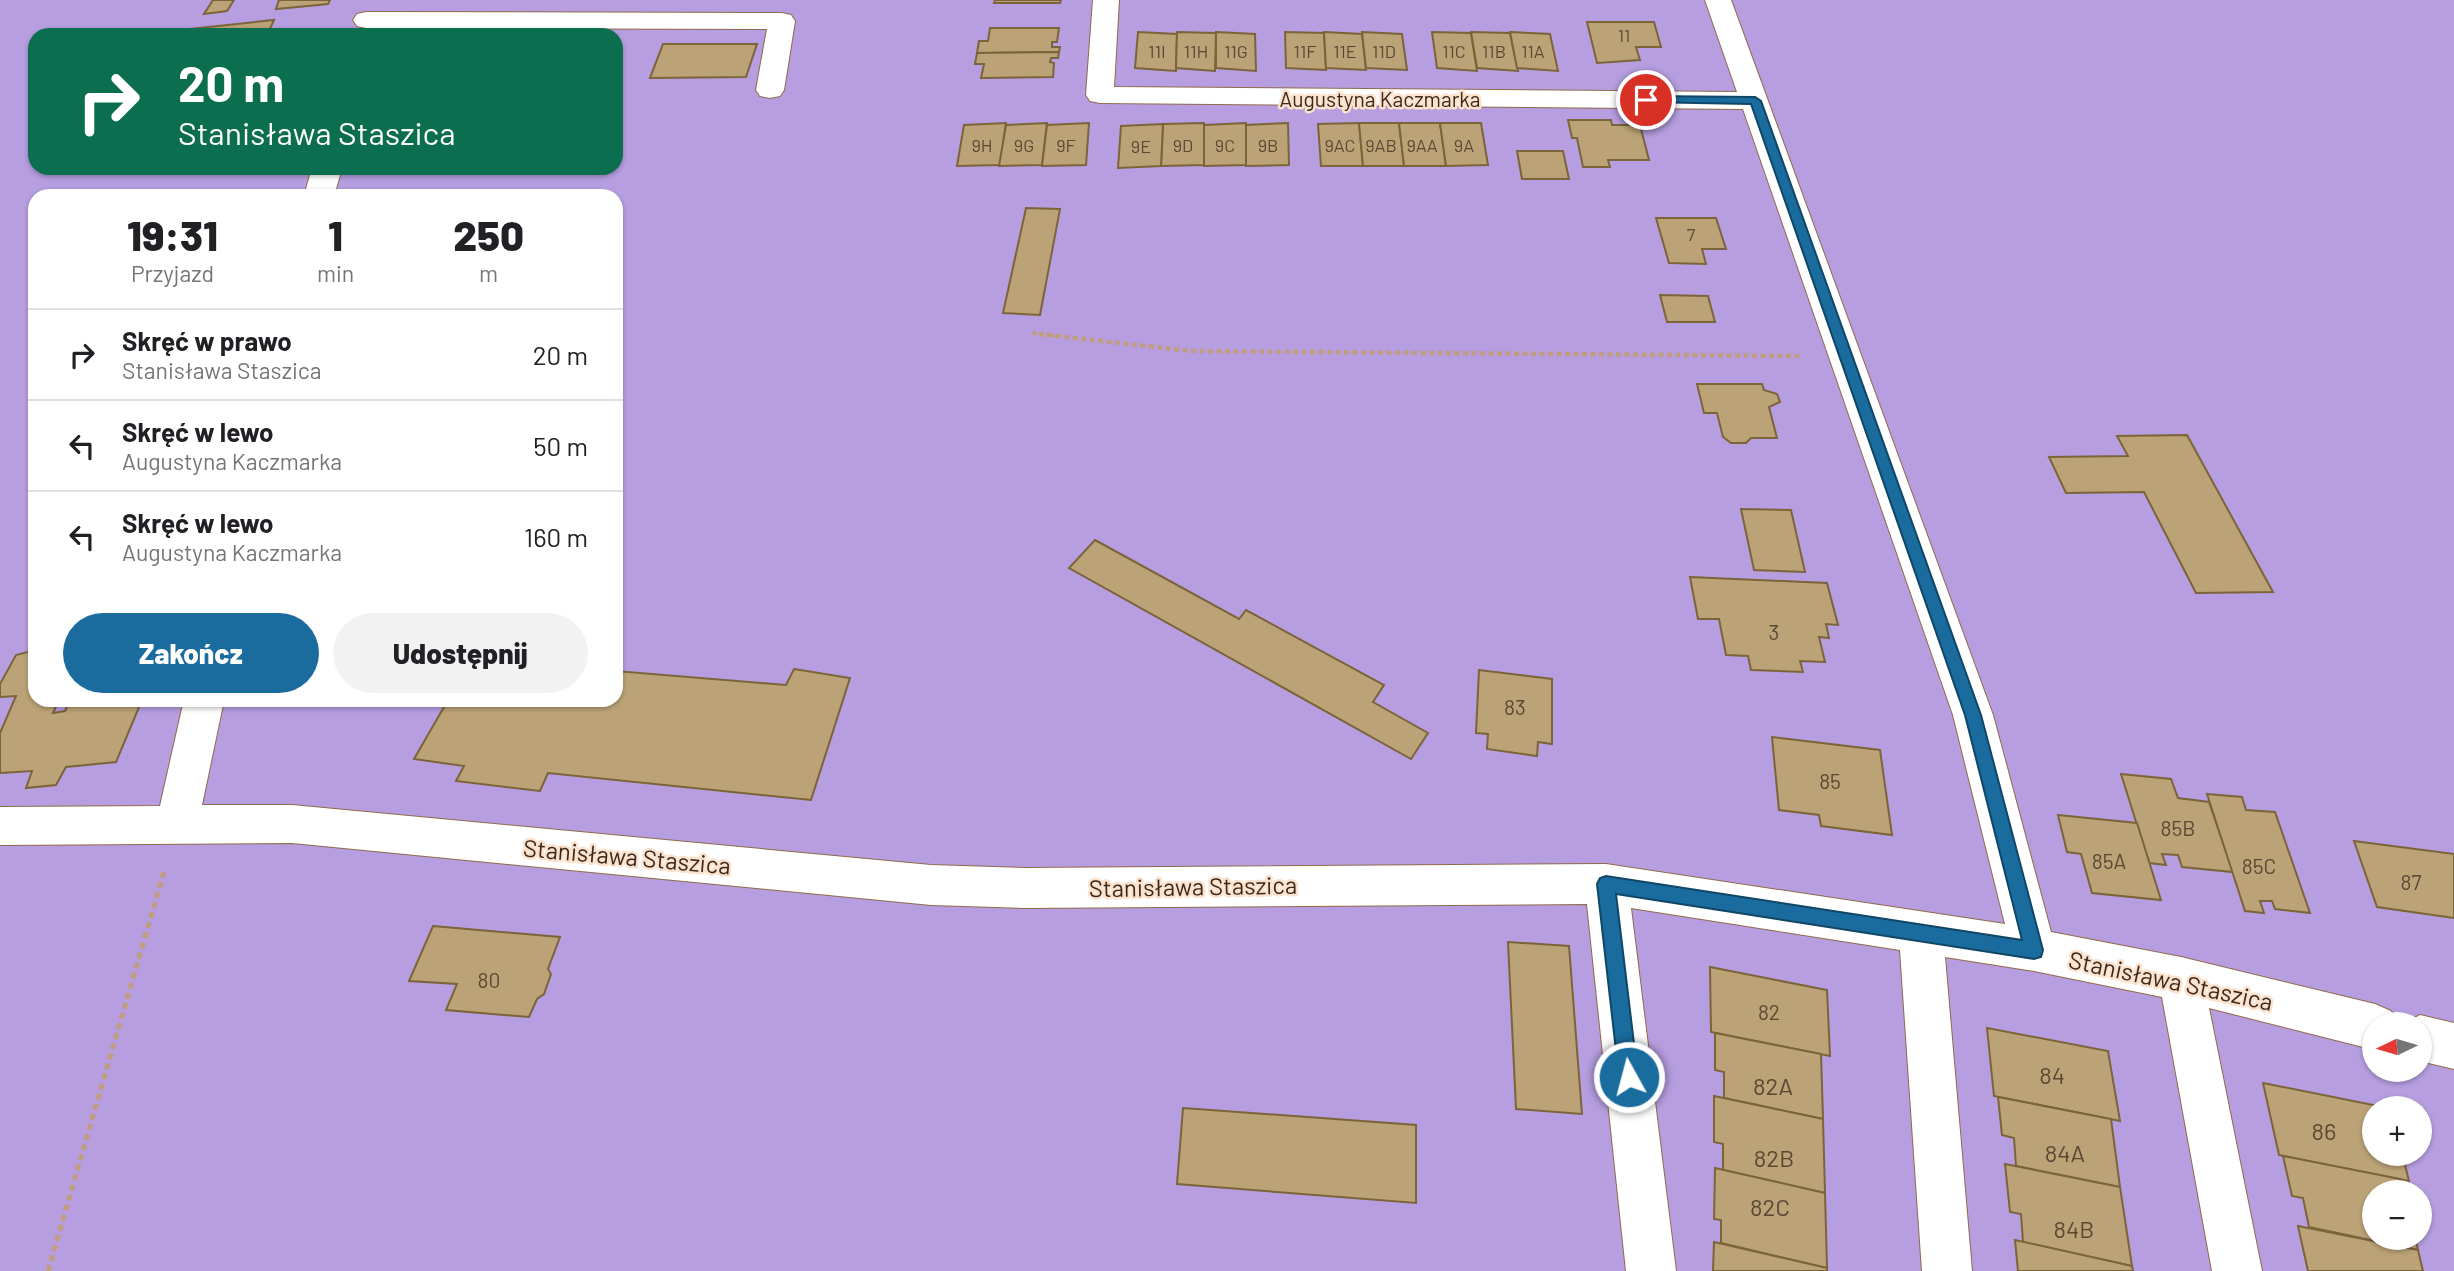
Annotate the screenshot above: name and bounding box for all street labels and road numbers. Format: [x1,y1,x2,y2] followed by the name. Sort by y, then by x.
[1280,86,1480,111] street label: Augustyna Kaczmarka
[522,832,732,880] street label: Stanisława Staszica
[1089,870,1297,902] street label: Stanisława Staszica
[2066,944,2276,1016] street label: Stanisława Staszica

